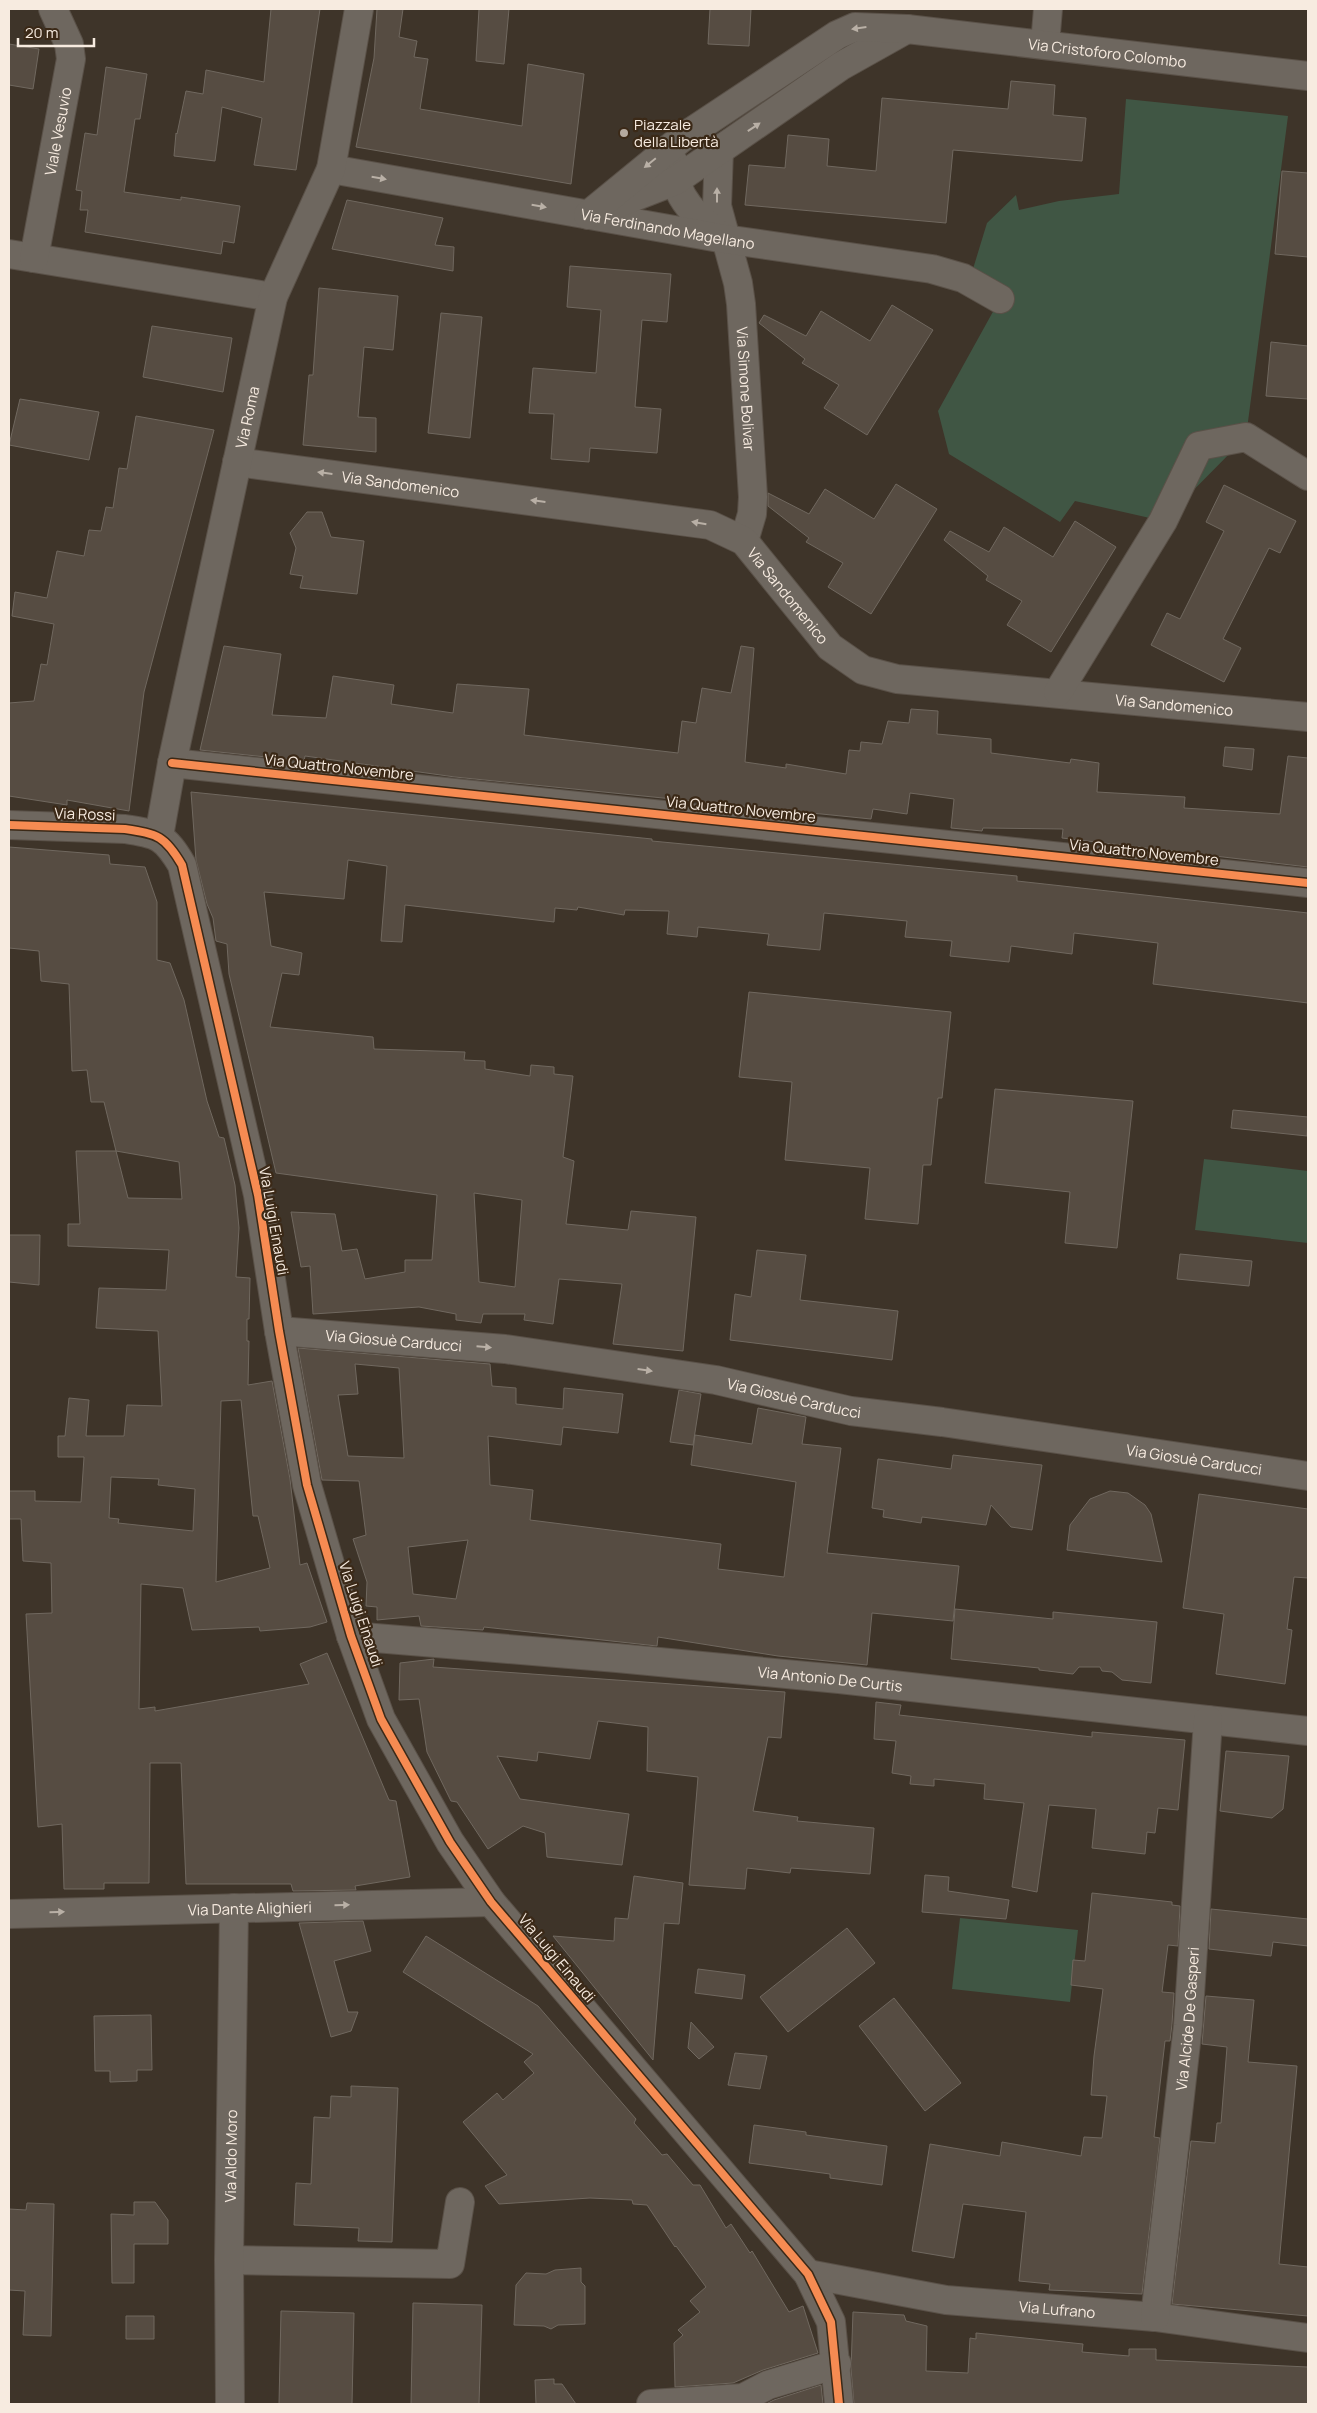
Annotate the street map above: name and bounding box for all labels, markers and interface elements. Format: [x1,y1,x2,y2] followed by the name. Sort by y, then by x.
[18,15,94,47] scale bar
[25,22,58,43] text: 20 m
[850,24,866,32] one-way arrow
[1027,33,1188,72] street label: Via Cristoforo Colombo
[39,85,76,177] street label: Viale Vesuvio
[634,114,719,152] place label: Piazzale della Libertà
[747,122,760,132] one-way arrow
[618,127,630,139] marker: Piazzale della Libertà
[644,158,657,169] one-way arrow
[372,174,388,182] one-way arrow
[713,187,721,203] one-way arrow
[532,203,548,211] one-way arrow
[579,203,756,254] street label: Via Ferdinando Magellano
[732,326,761,452] street label: Via Simone Bolivar
[230,384,264,450] street label: Via Roma
[340,466,461,502] street label: Via Sandomenico
[317,469,333,477] one-way arrow
[530,497,546,505] one-way arrow
[692,519,707,527] one-way arrow
[743,543,834,648] street label: Via Sandomenico
[1114,689,1234,721] street label: Via Sandomenico
[263,749,415,785] street label: Via Quattro Novembre
[665,791,817,827] street label: Via Quattro Novembre
[54,802,116,826] street label: Via Rossi
[1068,834,1220,870] street label: Via Quattro Novembre
[254,1165,294,1277] street label: Via Luigi Einaudi
[325,1324,463,1356] street label: Via Giosuè Carducci
[477,1344,493,1352] one-way arrow
[638,1366,654,1374] one-way arrow
[725,1372,862,1423] street label: Via Giosuè Carducci
[1125,1439,1263,1480] street label: Via Giosuè Carducci
[334,1559,388,1669] street label: Via Luigi Einaudi
[757,1661,904,1696] street label: Via Antonio De Curtis
[188,1896,312,1920] street label: Via Dante Alighieri
[335,1901,351,1909] one-way arrow
[50,1908,66,1916] one-way arrow
[514,1909,600,2007] street label: Via Luigi Einaudi
[1170,1946,1204,2092] street label: Via Alcide De Gasperi
[219,2109,242,2203] street label: Via Aldo Moro
[1018,2295,1096,2323] street label: Via Lufrano

